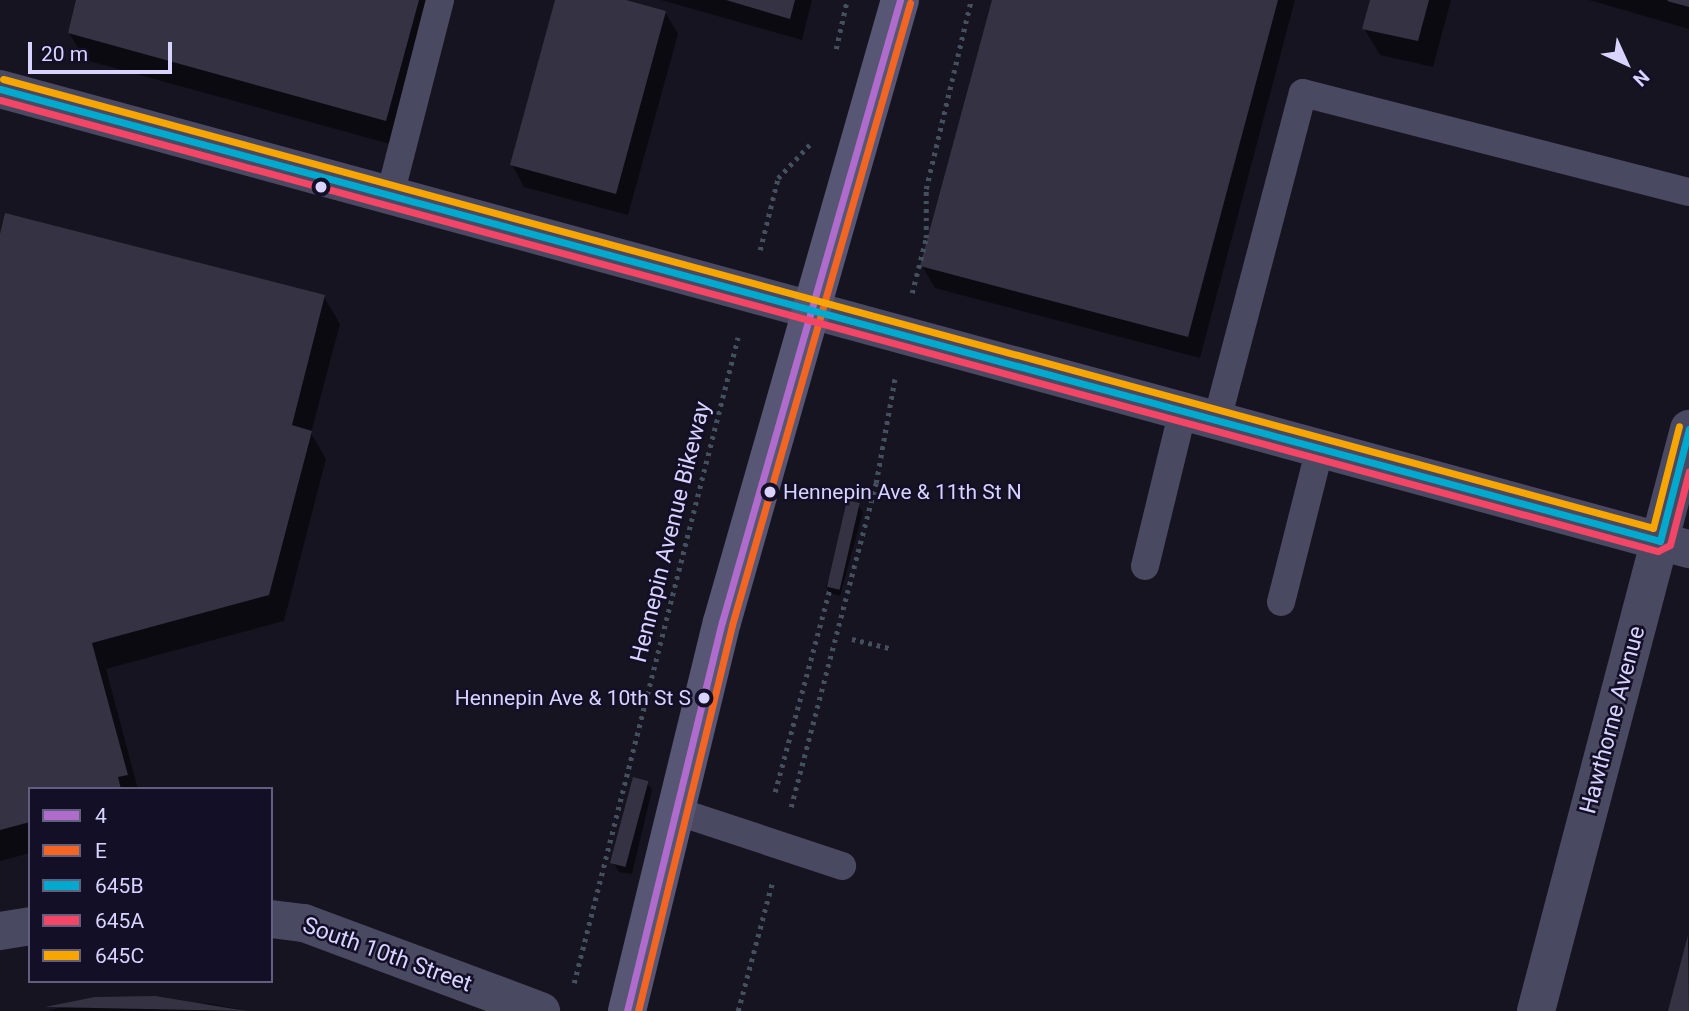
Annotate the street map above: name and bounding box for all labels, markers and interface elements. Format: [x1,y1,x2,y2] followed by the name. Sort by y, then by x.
[32,28,175,72] scale bar
[1591,28,1661,98] north arrow
[41,42,88,66] text: 20 m
[1628,65,1654,91] text: N
[314,180,328,194] unlabelled marker
[625,399,717,665] street label: Hennepin Avenue Bikeway
[783,479,1022,505] place label: Hennepin Ave & 11th St N
[763,485,777,499] marker: Hennepin Ave & 11th St N
[1575,623,1651,817] street label: Hawthorne Avenue
[455,685,691,711] place label: Hennepin Ave & 10th St S
[697,691,711,705] marker: Hennepin Ave & 10th St S
[28,787,273,983] legend
[95,804,107,828] text: 4
[95,839,107,863] text: E
[95,874,144,898] text: 645B
[95,909,144,933] text: 645A
[299,912,475,998] street label: South 10th Street
[95,944,144,968] text: 645C

